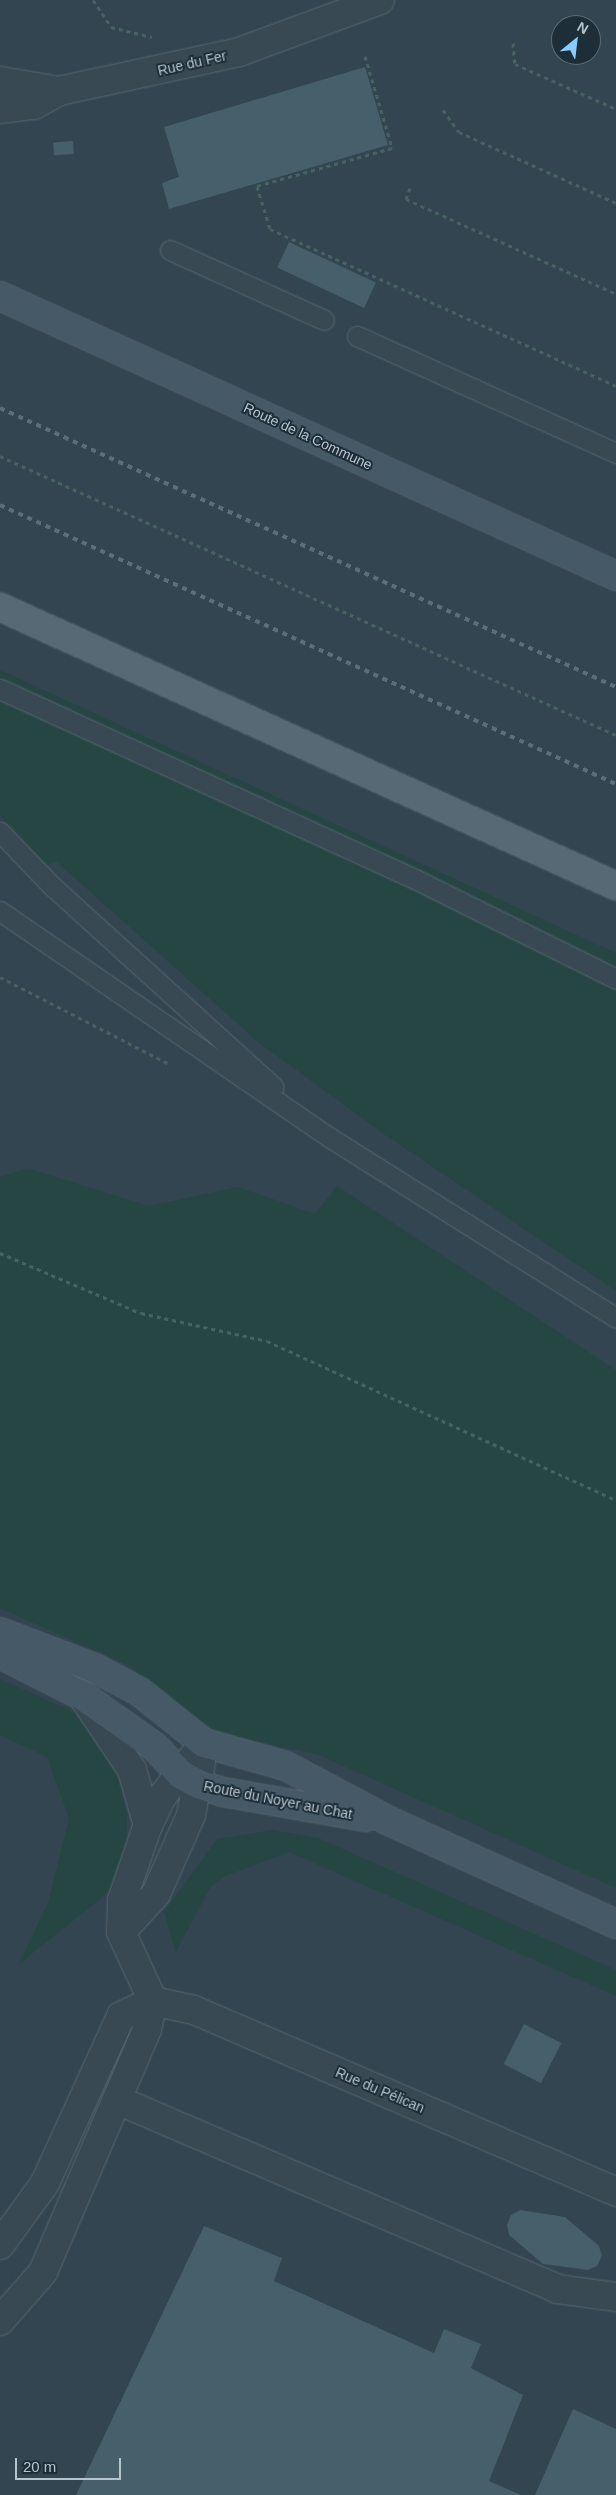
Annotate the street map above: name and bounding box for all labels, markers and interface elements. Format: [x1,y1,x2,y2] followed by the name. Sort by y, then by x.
[551,15,601,65] north arrow
[574,18,591,37] text: N
[156,47,228,79] street label: Rue du Fer
[241,399,375,473] street label: Route de la Commune
[202,1777,354,1823] street label: Route du Noyer au Chat
[333,2064,427,2116] street label: Rue du Pélican
[18,2448,124,2480] scale bar
[23,2458,56,2475] text: 20 m

